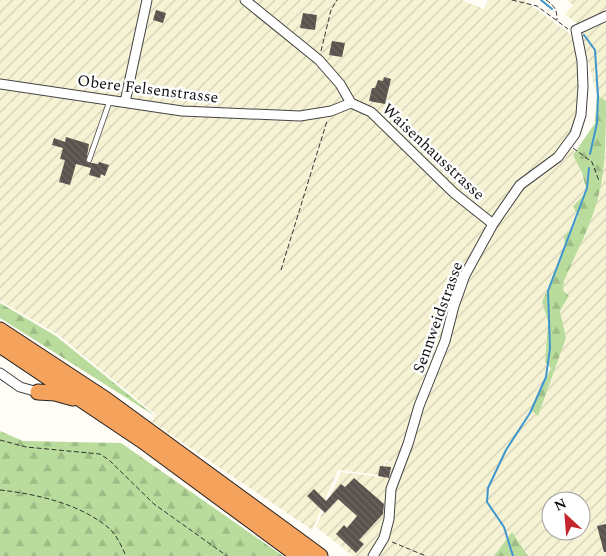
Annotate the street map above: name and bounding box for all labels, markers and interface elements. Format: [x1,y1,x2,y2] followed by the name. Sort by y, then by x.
[76,68,220,110] street label: Obere Felsenstrasse
[376,98,490,206] street label: Waisenhausstrasse
[407,258,469,376] street label: Sennweidstrasse
[541,491,591,541] north arrow
[551,493,570,517] text: N

